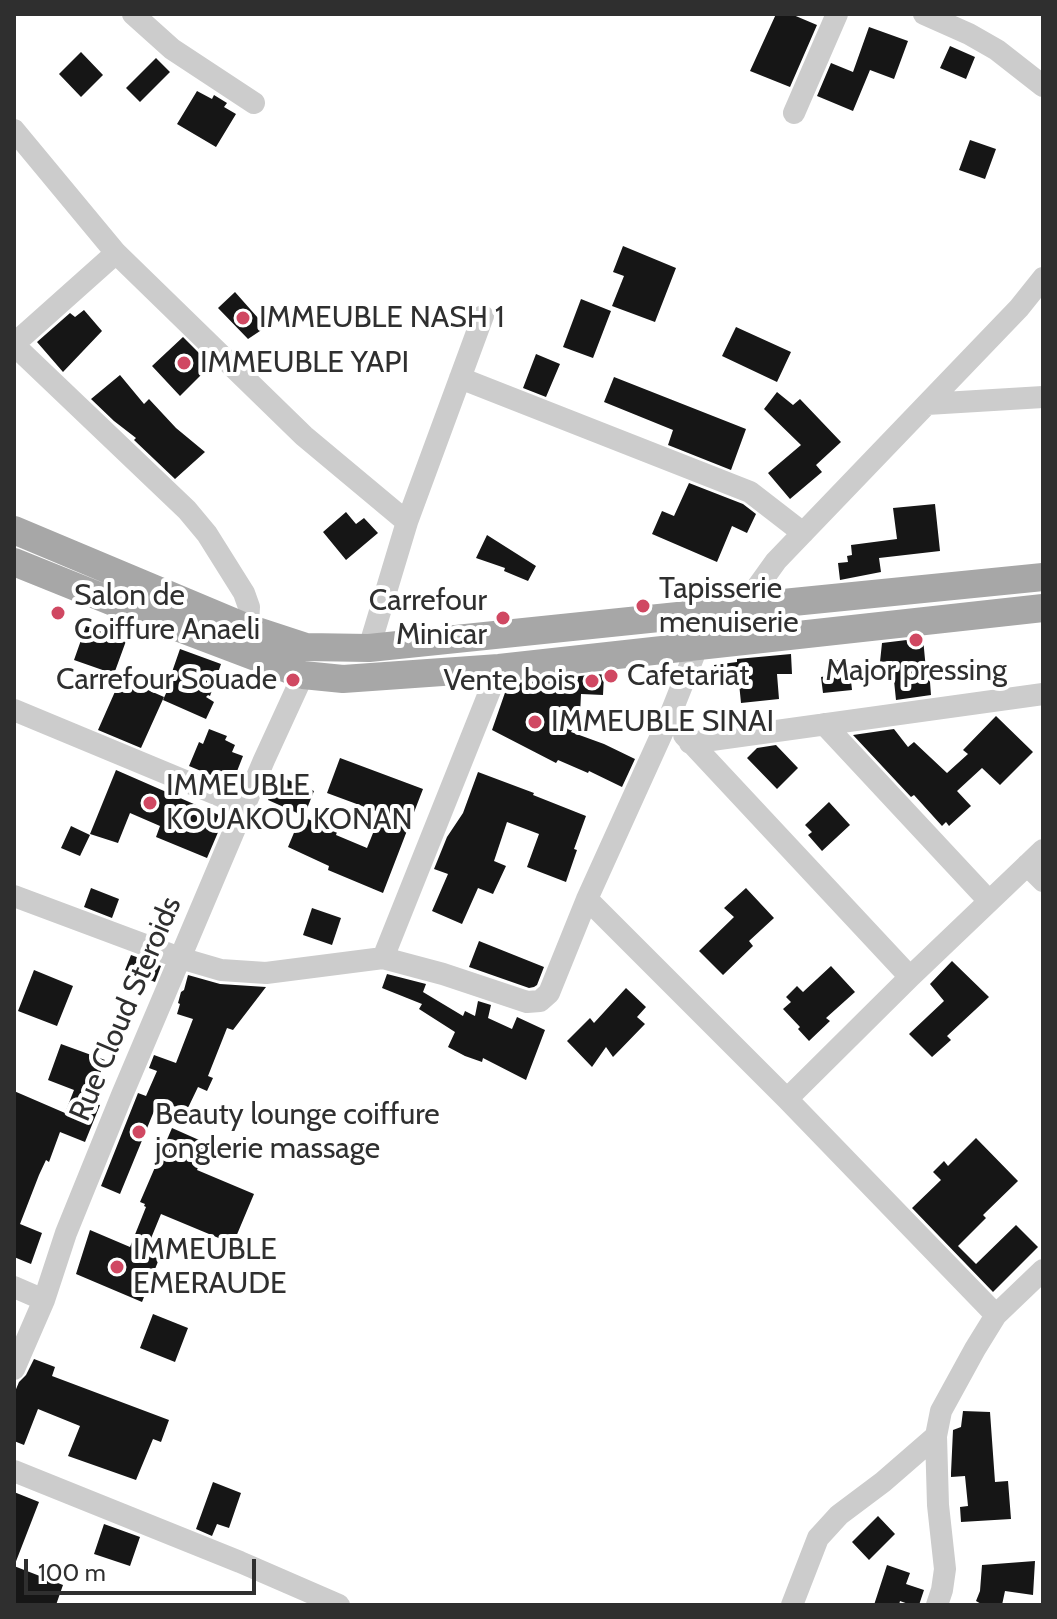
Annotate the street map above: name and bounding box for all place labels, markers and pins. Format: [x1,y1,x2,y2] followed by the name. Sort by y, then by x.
[259,300,505,336] place label: IMMEUBLE NASH 1
[234,309,252,327] marker: IMMEUBLE NASH 1
[200,345,409,381] place label: IMMEUBLE YAPI
[175,354,193,372] marker: IMMEUBLE YAPI
[659,571,798,642] place label: Tapisserie menuiserie
[74,578,260,648] place label: Salon de Coiffure Anaeli
[369,583,487,654] place label: Carrefour Minicar
[634,597,652,615] marker: Tapisserie menuiserie
[49,604,67,622] marker: Salon de Coiffure Anaeli
[494,609,512,627] marker: Carrefour Minicar
[907,631,925,649] marker: Major pressing
[825,653,1007,689] place label: Major pressing
[627,658,749,694] place label: Cafetariat
[56,662,277,698] place label: Carrefour Souade
[444,663,576,699] place label: Vente bois
[602,667,620,685] marker: Cafetariat
[284,671,302,689] marker: Carrefour Souade
[583,672,601,690] marker: Vente bois
[551,704,774,740] place label: IMMEUBLE SINAI
[526,713,544,731] marker: IMMEUBLE SINAI
[166,768,413,838] place label: IMMEUBLE KOUAKOU KONAN
[141,794,159,812] marker: IMMEUBLE KOUAKOU KONAN
[155,1097,440,1168] place label: Beauty lounge coiffure jonglerie massage
[130,1123,148,1141] marker: Beauty lounge coiffure jonglerie massage
[133,1232,287,1302] place label: IMMEUBLE EMERAUDE
[108,1258,126,1276] marker: IMMEUBLE EMERAUDE

